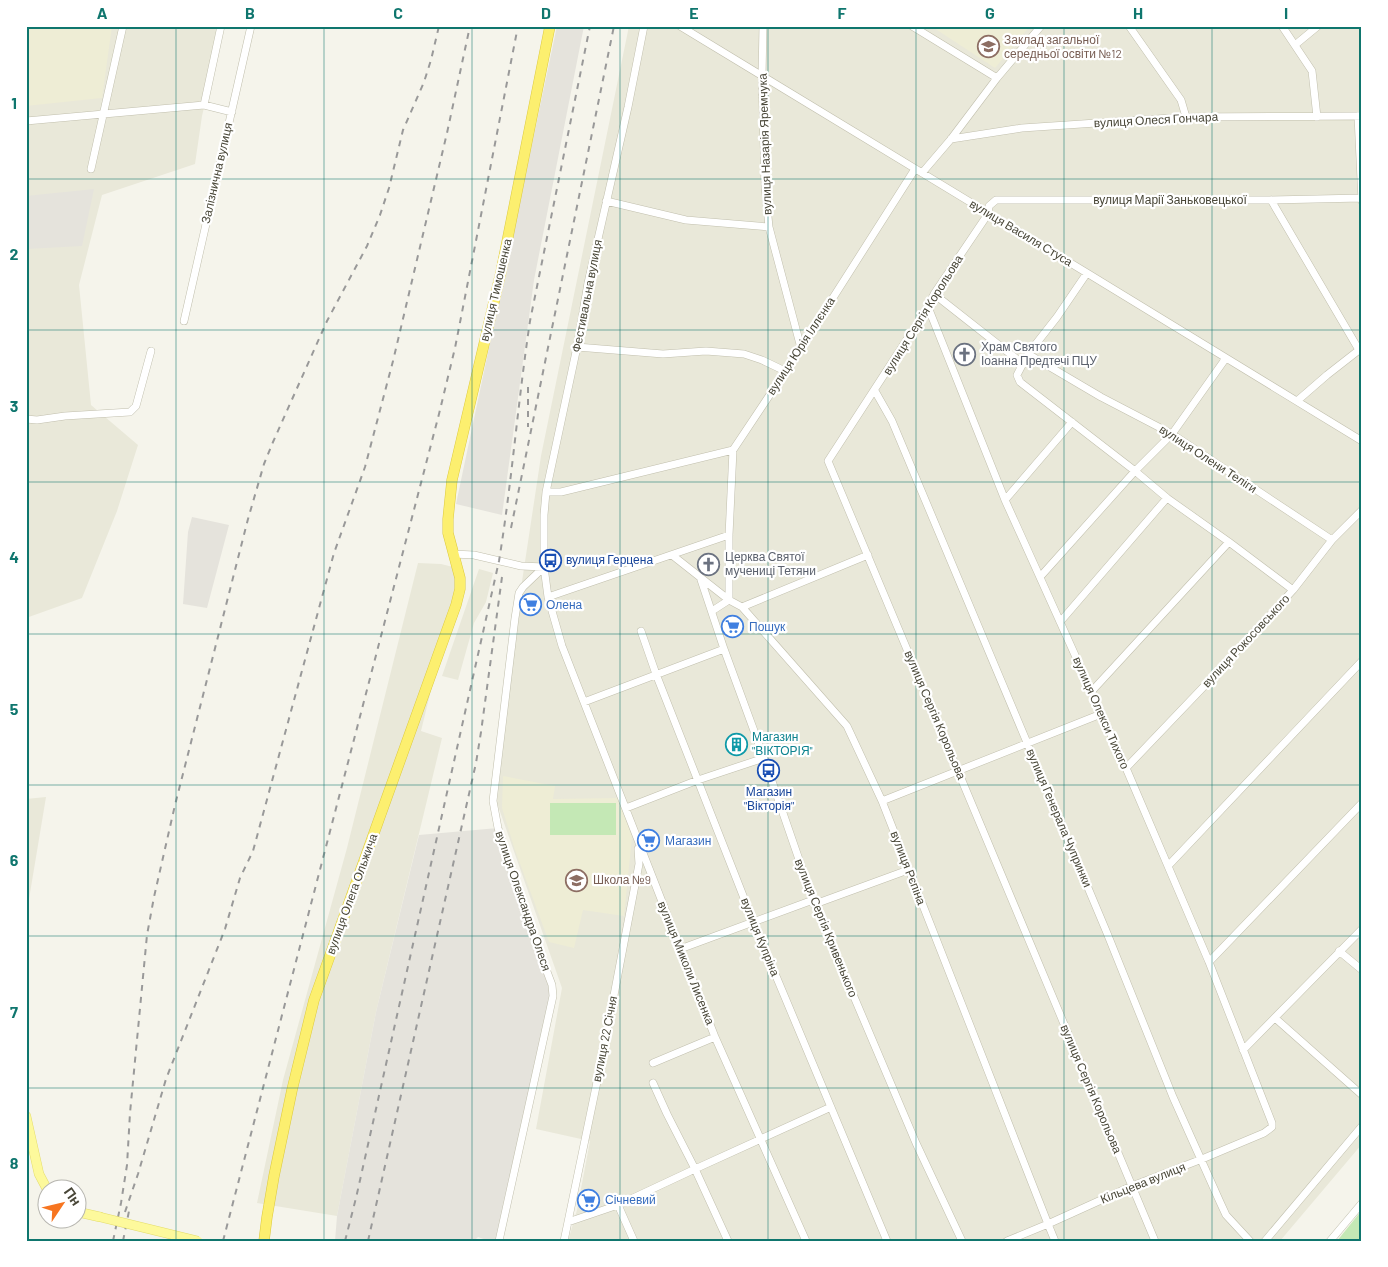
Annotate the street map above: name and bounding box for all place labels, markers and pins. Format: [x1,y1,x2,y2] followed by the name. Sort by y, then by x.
[1004,32,1122,61] place label: Заклад загальної середньої освіти №12
[976,35,1000,59] school or university icon: Заклад загальної середньої освіти №12
[981,339,1097,368] place label: Храм Святого Іоанна Предтечі ПЦУ
[953,342,977,366] church icon: Храм Святого Іоанна Предтечі ПЦУ
[538,548,562,572] bus stop icon: вулиця Герцена
[725,549,816,578] place label: Церква Святої мучениці Тетяни
[566,552,653,567] place label: вулиця Герцена
[697,552,721,576] church icon: Церква Святої мучениці Тетяни
[518,593,542,617] supermarket icon: Олена
[546,597,583,611] place label: Олена
[721,615,745,639] supermarket icon: Пошук
[749,619,786,634] place label: Пошук
[752,729,813,757] place label: Магазин "ВІКТОРІЯ"
[724,732,748,756] building icon: Магазин "ВІКТОРІЯ"
[757,759,781,783] bus stop icon: Магазин "Вікторія"
[744,784,794,813] place label: Магазин "Вікторія"
[637,829,661,853] supermarket icon: Магазин
[665,833,711,847] place label: Магазин
[565,868,589,892] school or university icon: Школа №9
[593,872,651,886] place label: Школа №9
[577,1188,601,1212] supermarket icon: Січневий
[605,1192,656,1206] place label: Січневий

